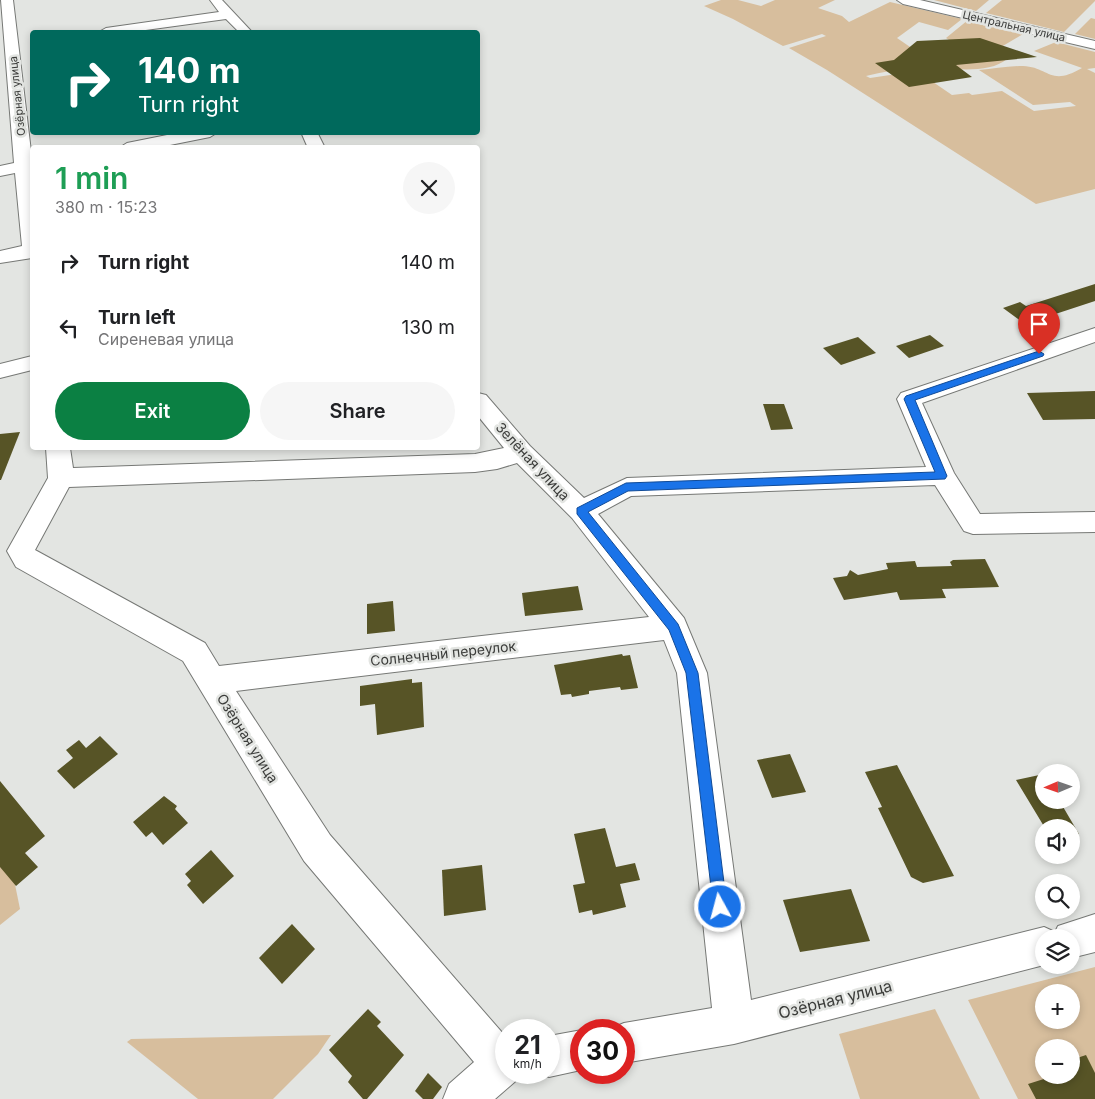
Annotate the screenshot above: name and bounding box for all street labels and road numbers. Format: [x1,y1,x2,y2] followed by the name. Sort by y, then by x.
[961,7,1067,45] street label: Центральная улица
[6,55,28,137] street label: Озёрная улица
[492,418,574,504] street label: Зелёная улица
[369,637,517,669] street label: Солнечный переулок
[214,690,282,786] street label: Озёрная улица
[776,975,894,1023] street label: Озёрная улица

